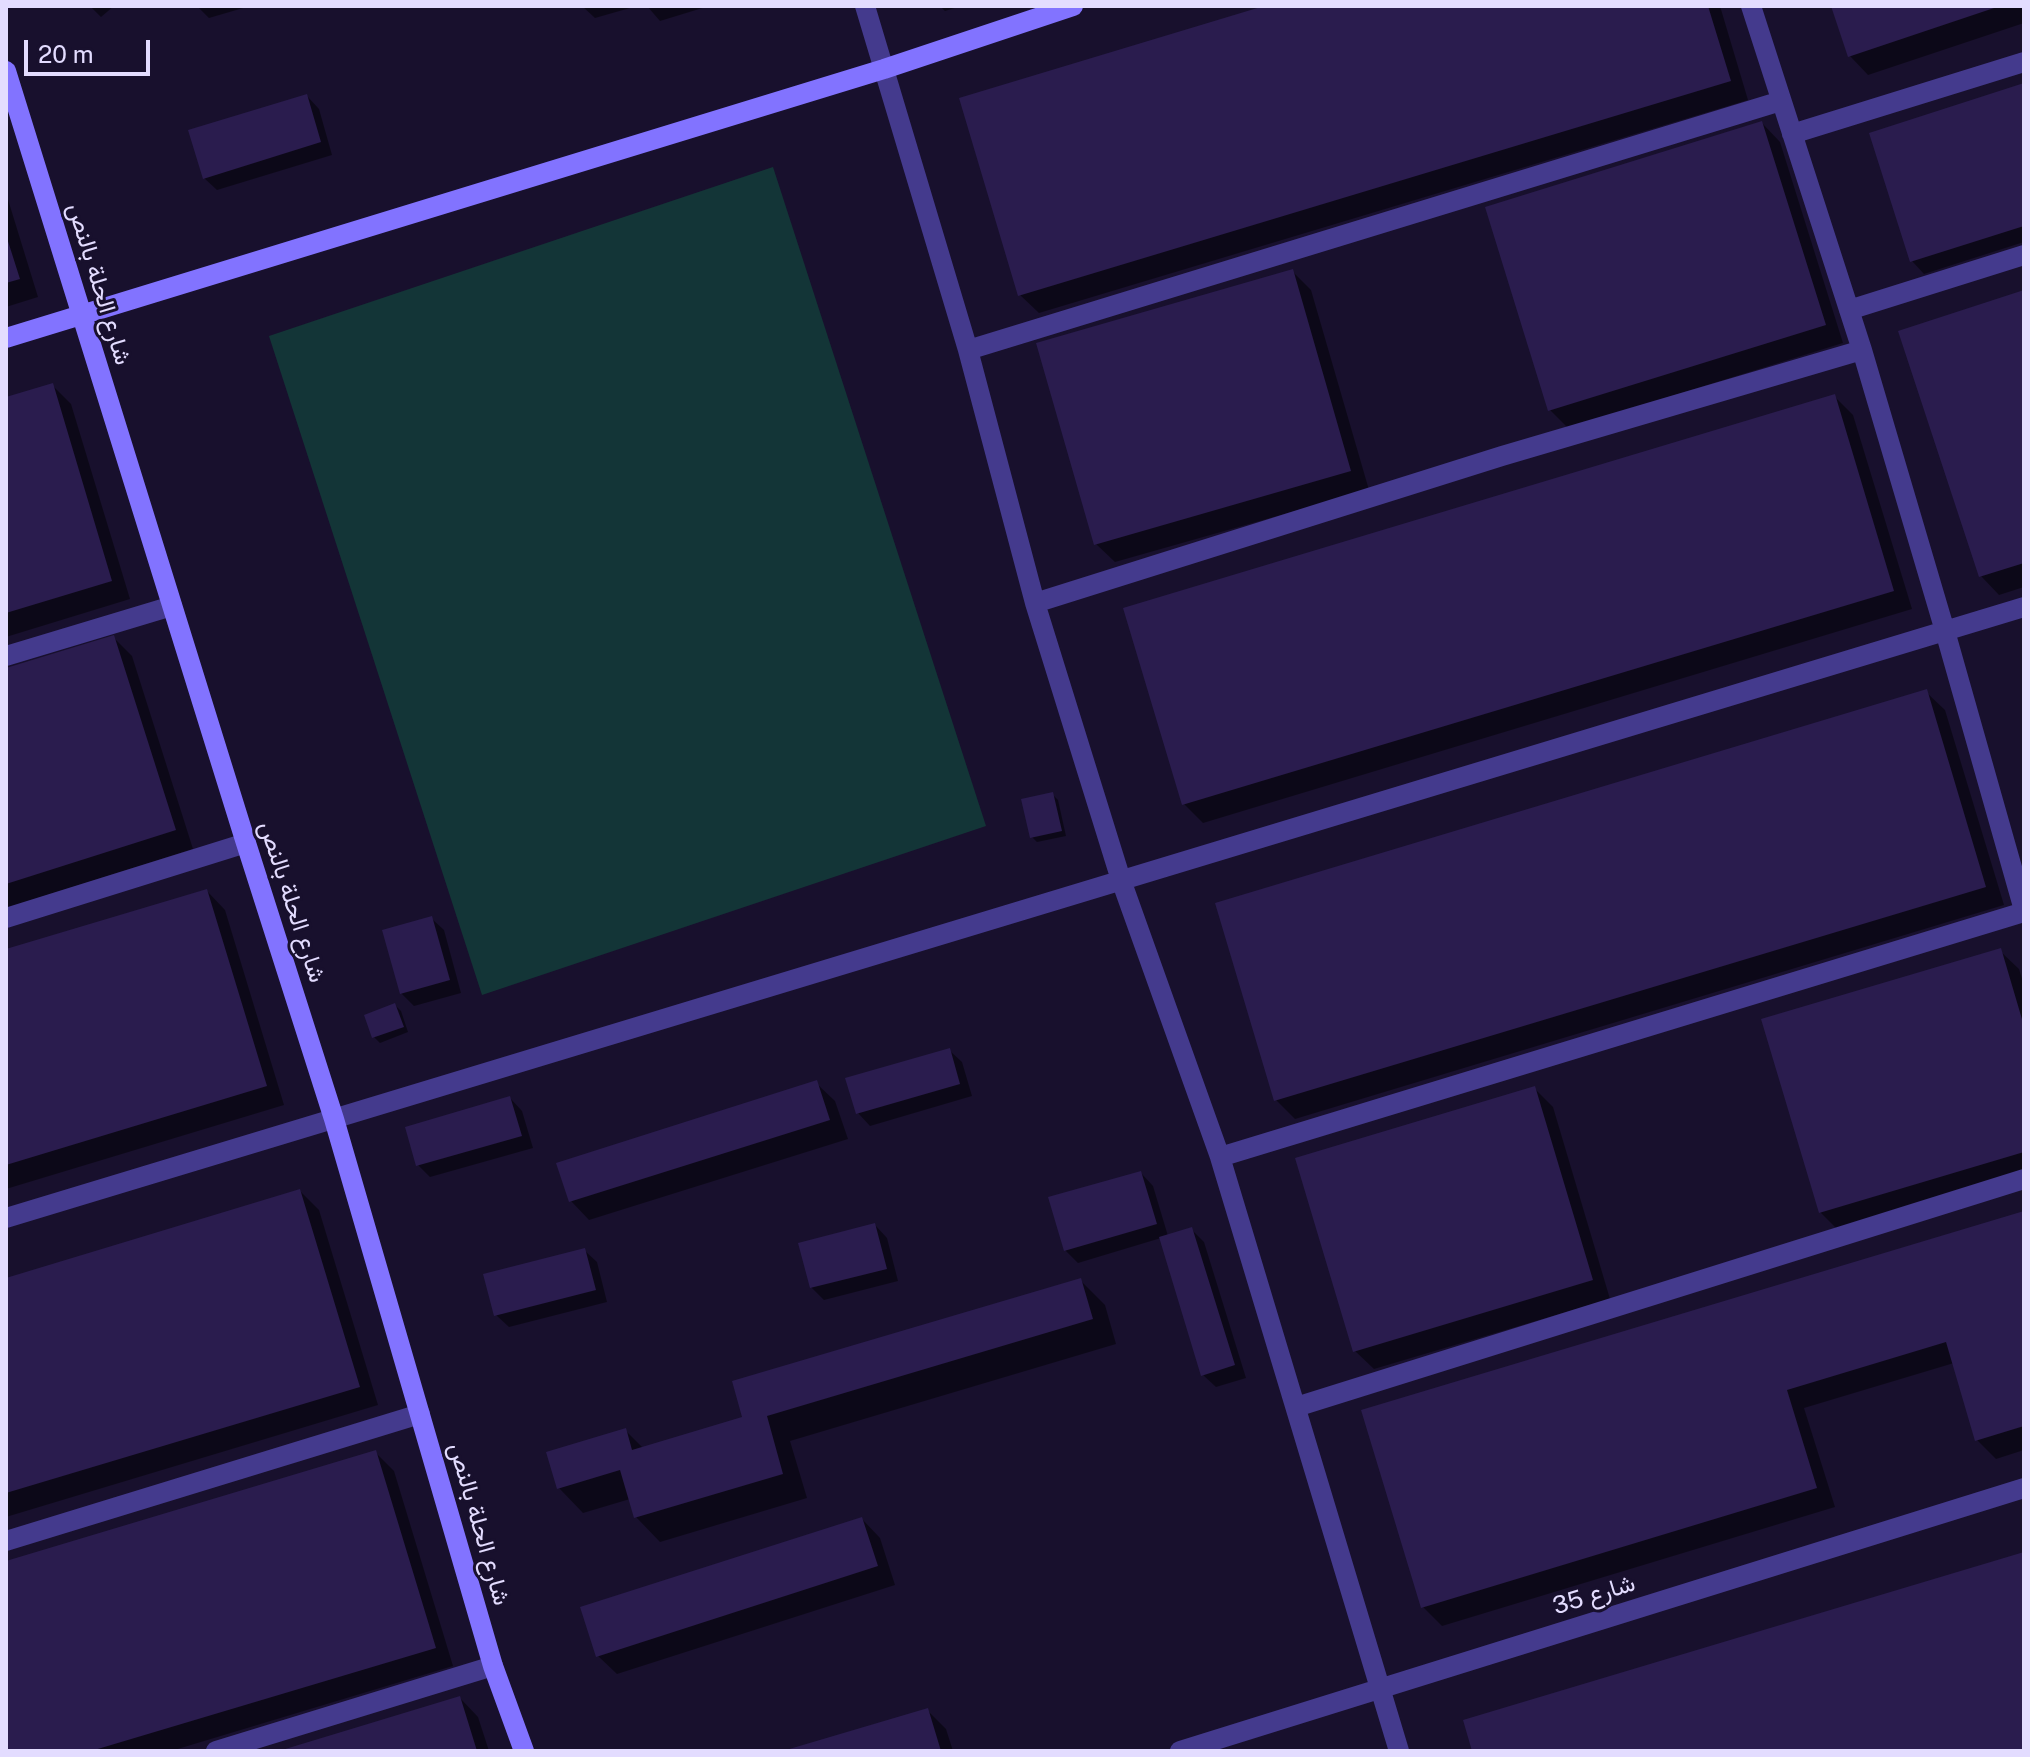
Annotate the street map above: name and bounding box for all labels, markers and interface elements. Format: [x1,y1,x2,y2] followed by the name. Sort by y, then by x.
[28,24,154,74] scale bar
[38,40,94,68] text: 20 m
[61,200,137,368] street label: شارع الحلة بالنص
[252,818,332,986] street label: شارع الحلة بالنص
[442,1439,516,1609] street label: شارع الحلة بالنص
[1549,1569,1639,1621] street label: شارع 35

